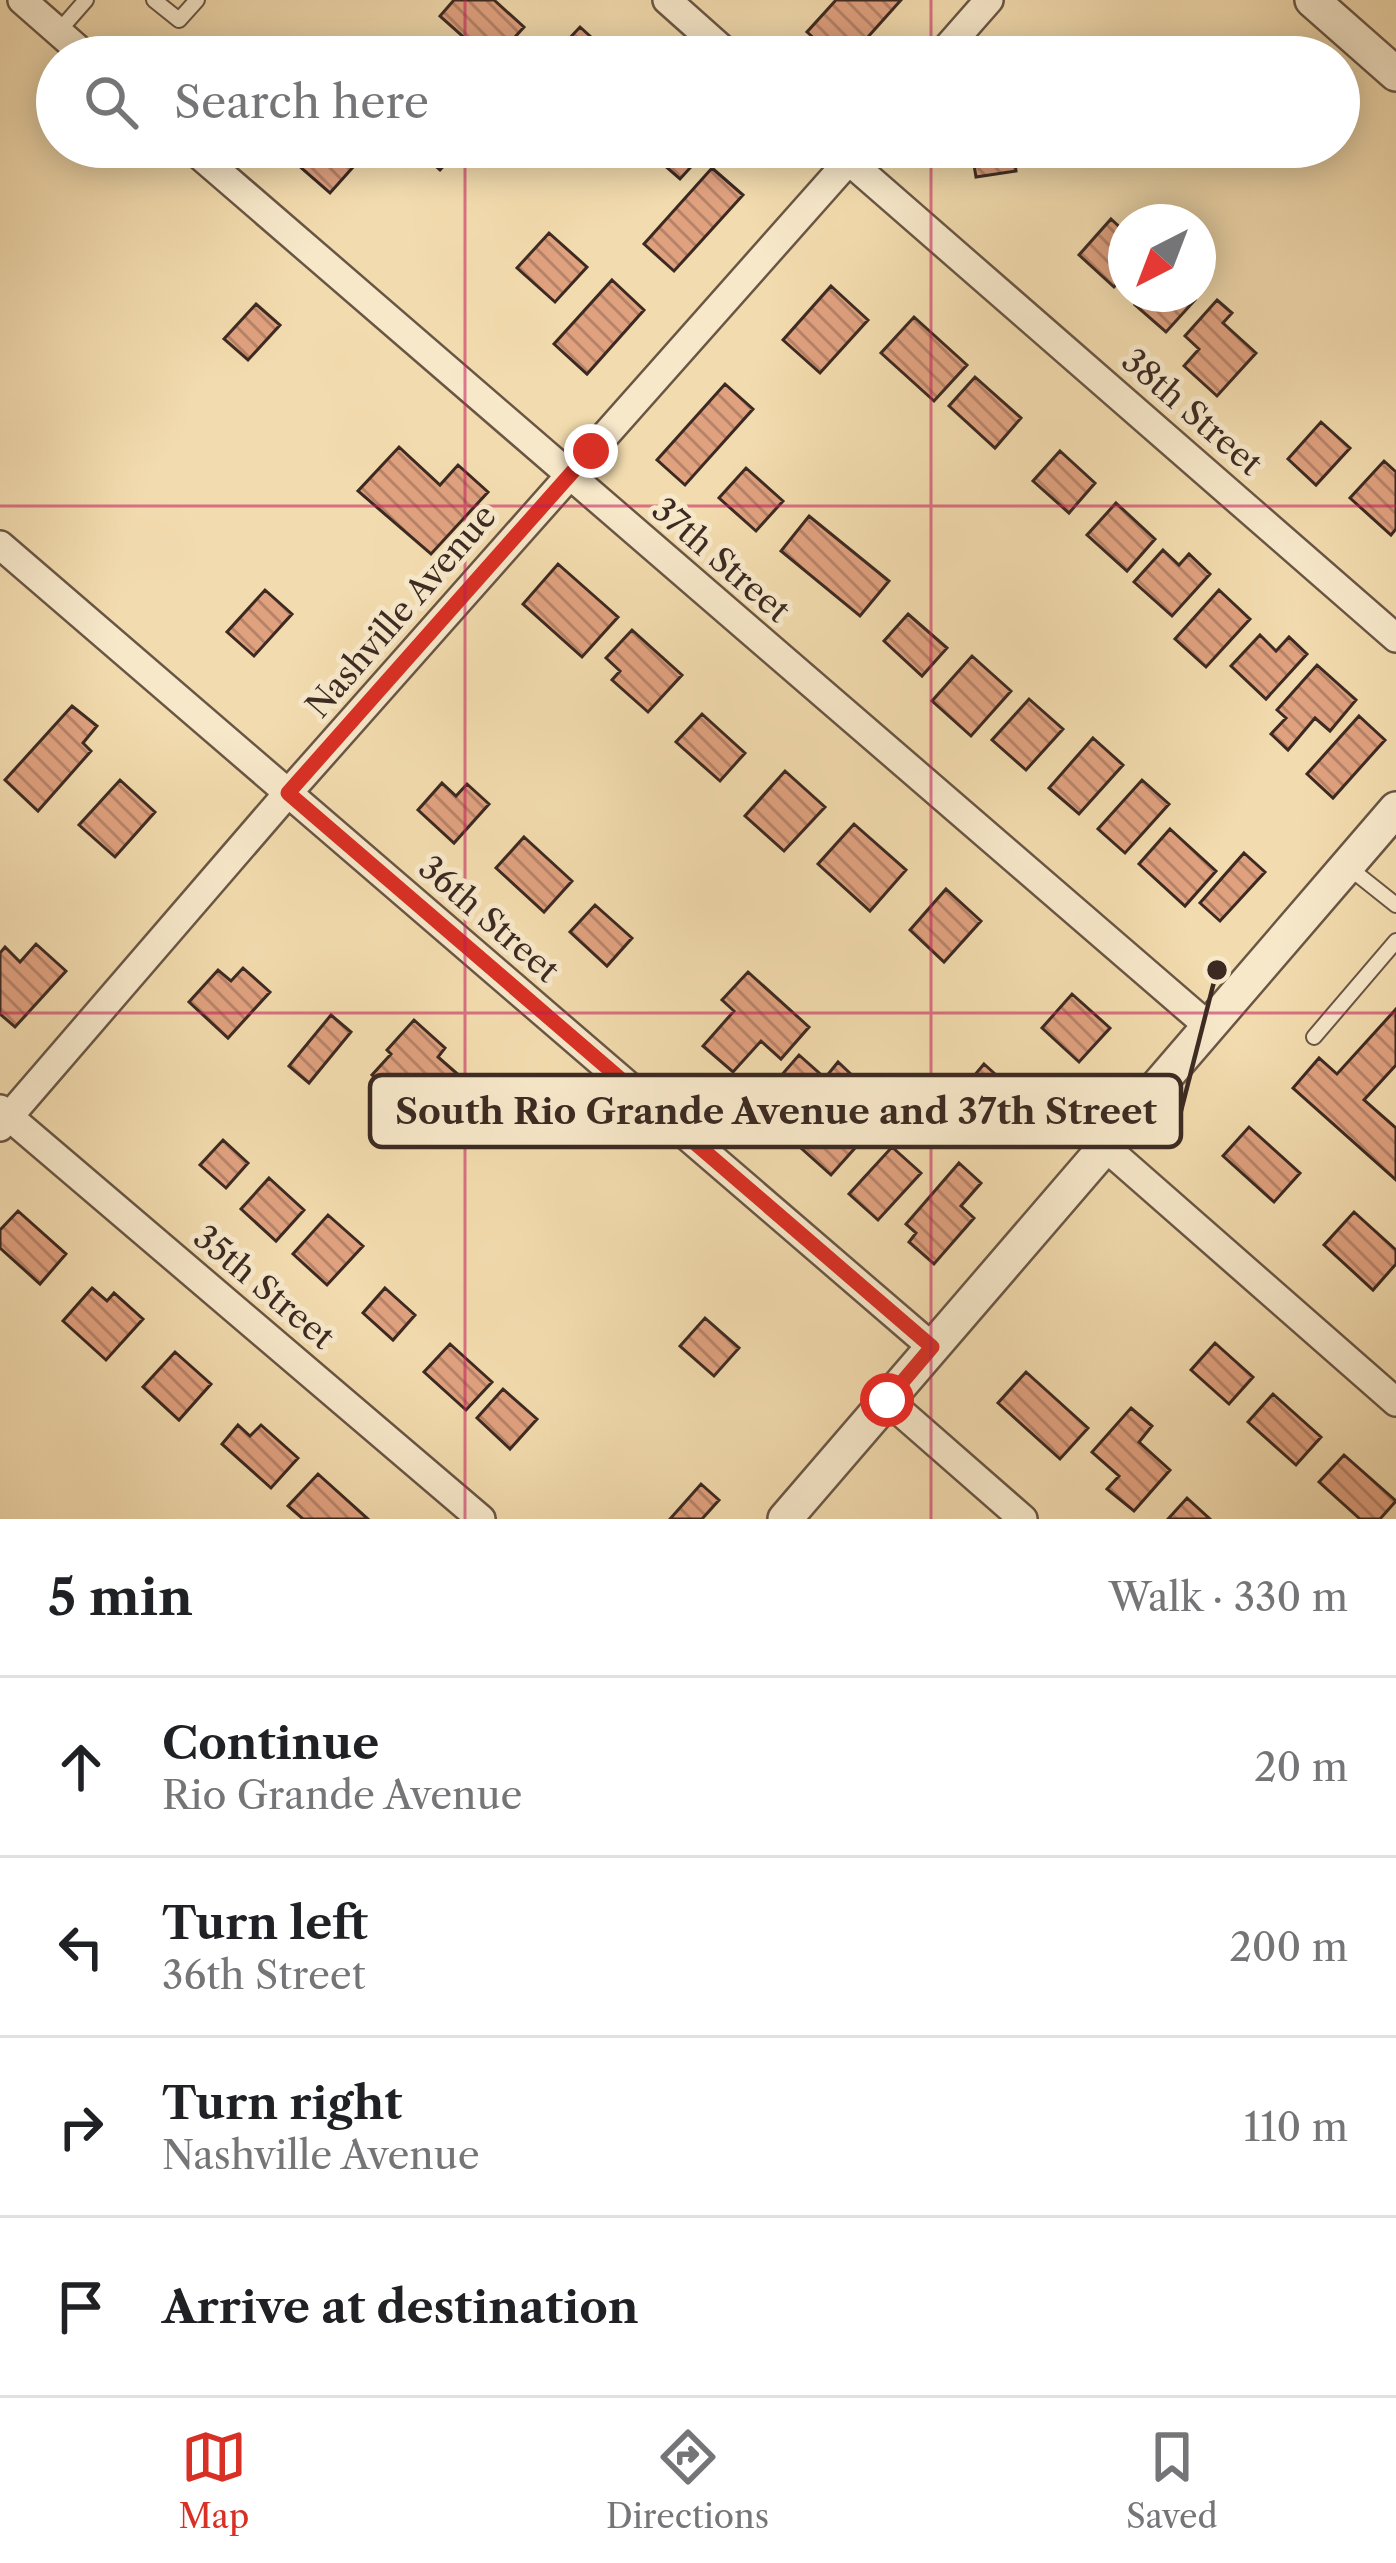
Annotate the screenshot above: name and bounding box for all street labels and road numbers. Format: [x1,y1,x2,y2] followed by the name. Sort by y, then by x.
[1114,340,1271,484] street label: 38th Street
[644,489,798,631] street label: 37th Street
[297,496,505,726] street label: Nashville Avenue
[411,847,568,991] street label: 36th Street
[185,1216,343,1358] street label: 35th Street

